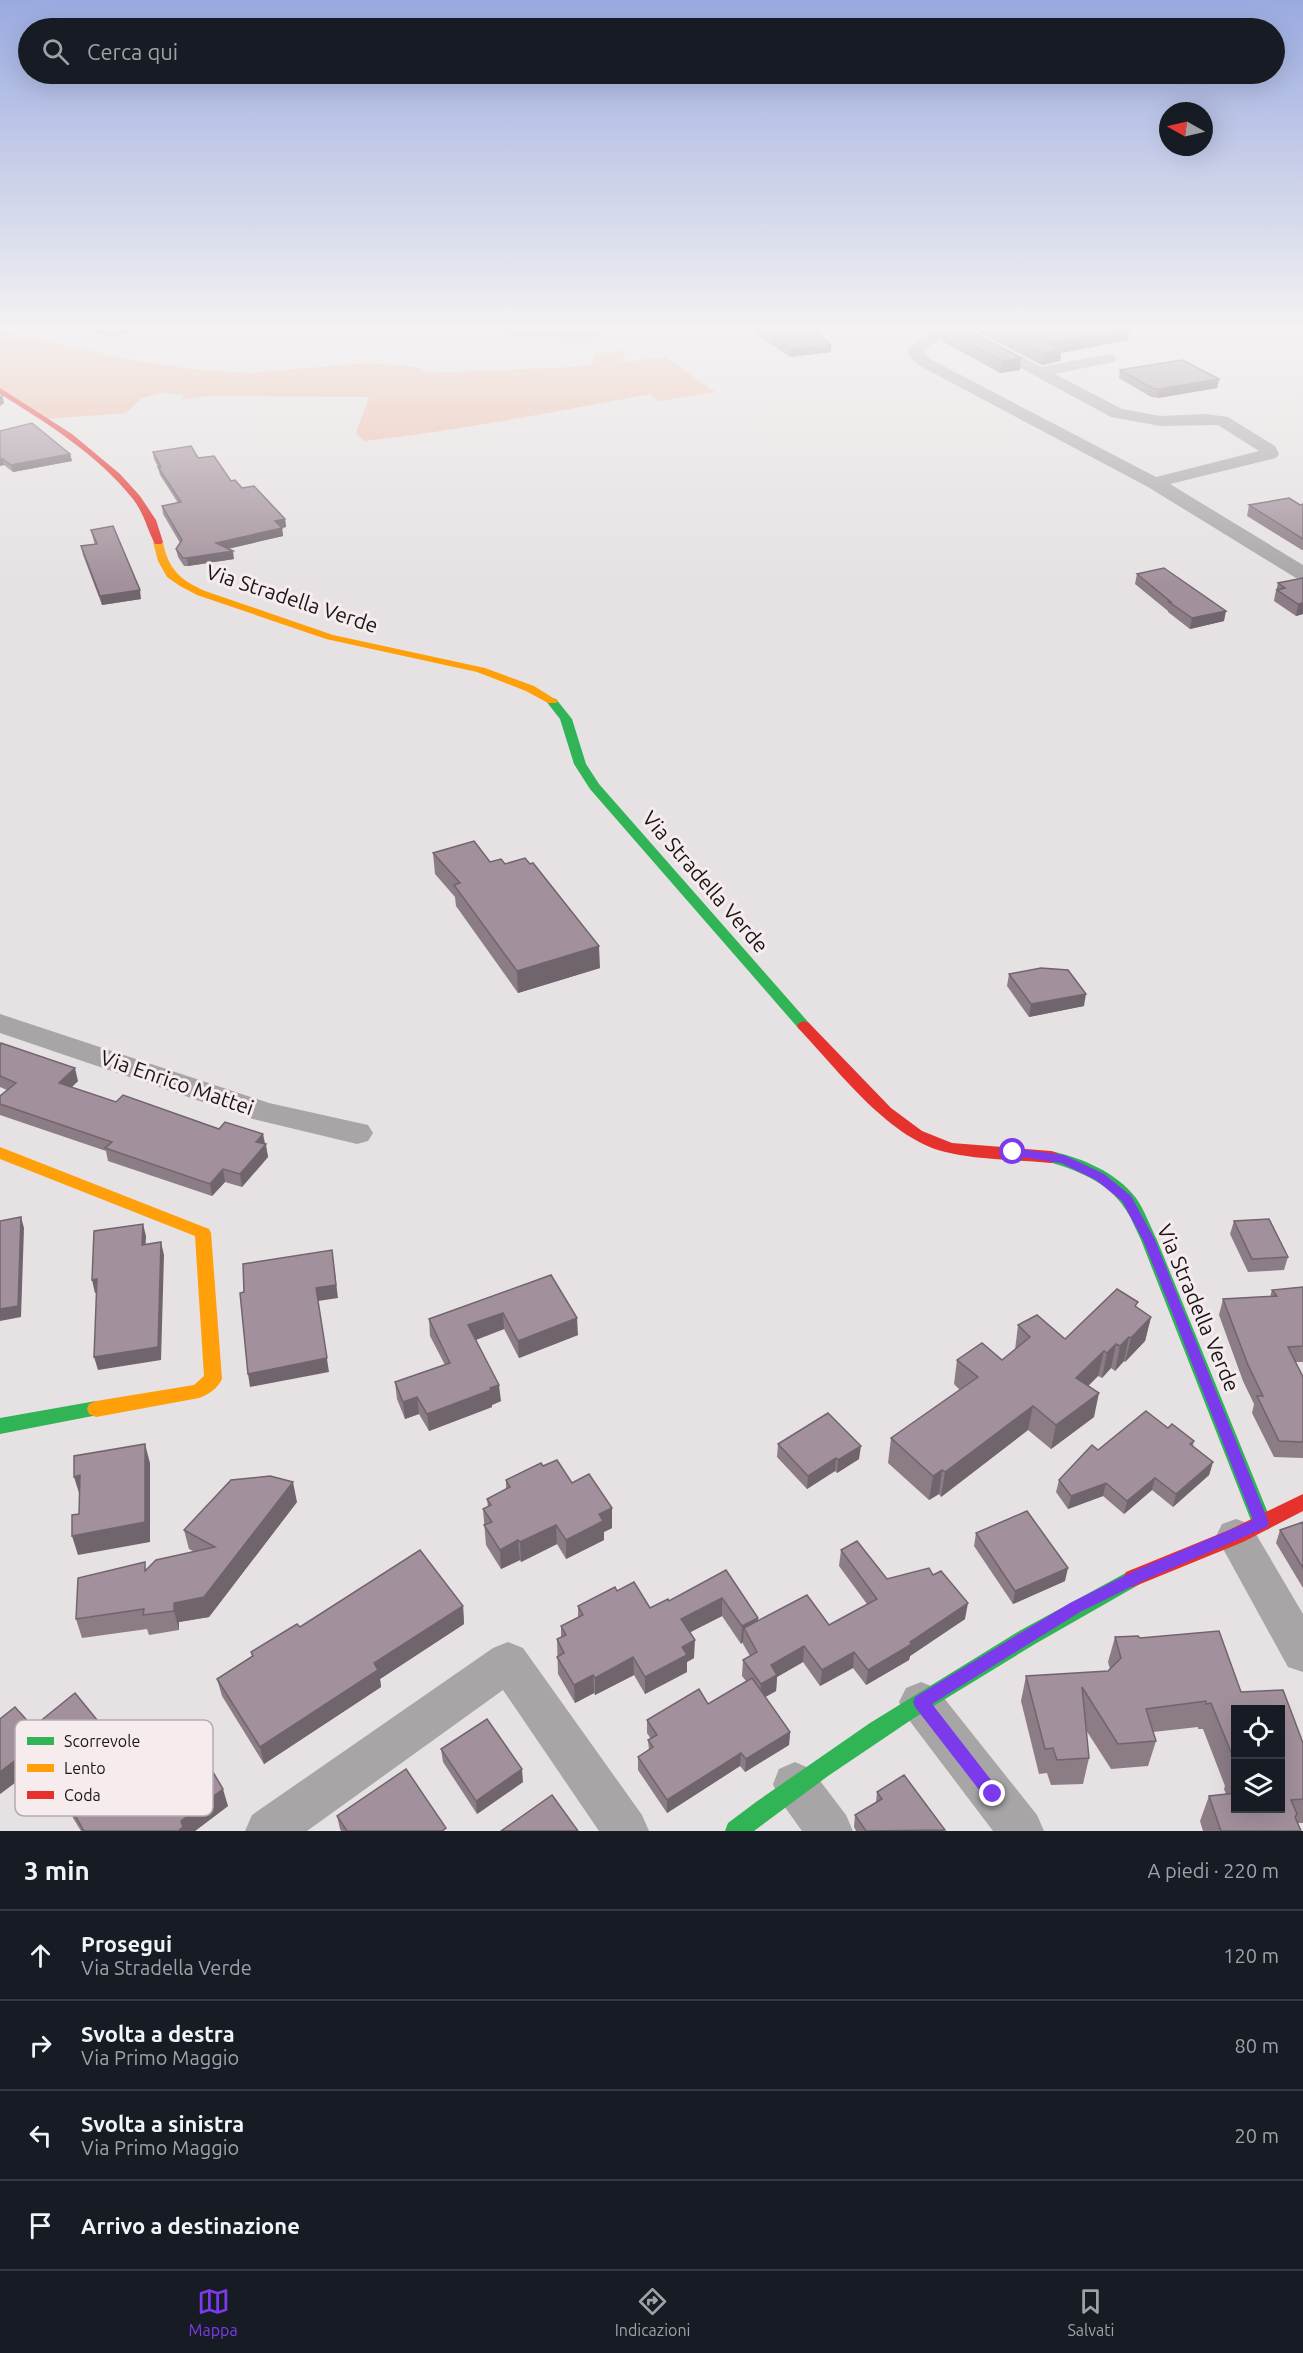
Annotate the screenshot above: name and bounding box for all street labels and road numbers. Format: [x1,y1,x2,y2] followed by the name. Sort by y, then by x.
[203,559,381,637] street label: Via Stradella Verde
[638,806,774,957] street label: Via Stradella Verde
[98,1045,257,1120] street label: Via Enrico Mattei
[1153,1220,1245,1395] street label: Via Stradella Verde

